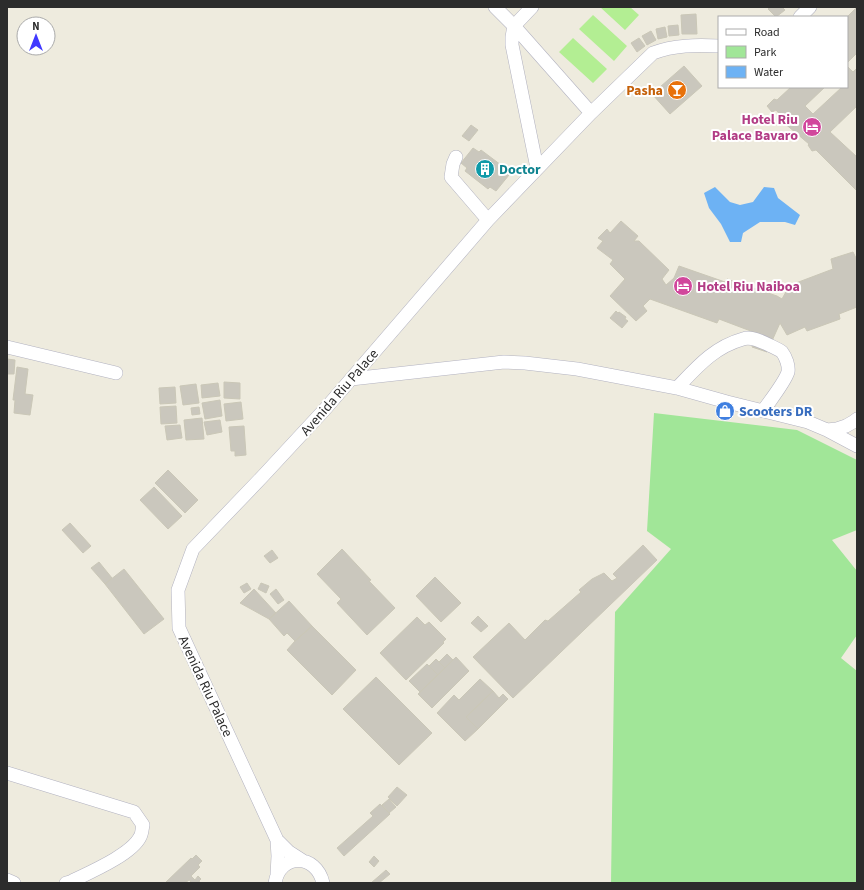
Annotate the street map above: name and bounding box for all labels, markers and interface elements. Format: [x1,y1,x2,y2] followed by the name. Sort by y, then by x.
[16,16,56,56] north arrow
[718,16,848,88] legend
[32,19,40,34] text: N
[754,24,780,41] text: Road
[754,44,776,61] text: Park
[754,64,784,81] text: Water
[666,79,688,101] bar icon: Pasha
[626,81,663,101] place label: Pasha
[712,110,798,146] place label: Hotel Riu Palace Bavaro
[801,116,823,138] hotel icon: Hotel Riu Palace Bavaro
[474,158,496,180] building icon: Doctor
[499,160,541,180] place label: Doctor
[672,275,694,297] hotel icon: Hotel Riu Naiboa
[697,277,800,297] place label: Hotel Riu Naiboa
[296,345,383,441] street label: Avenida Riu Palace
[714,400,736,422] shop icon: Scooters DR
[739,402,813,422] place label: Scooters DR
[173,633,237,740] street label: Avenida Riu Palace

